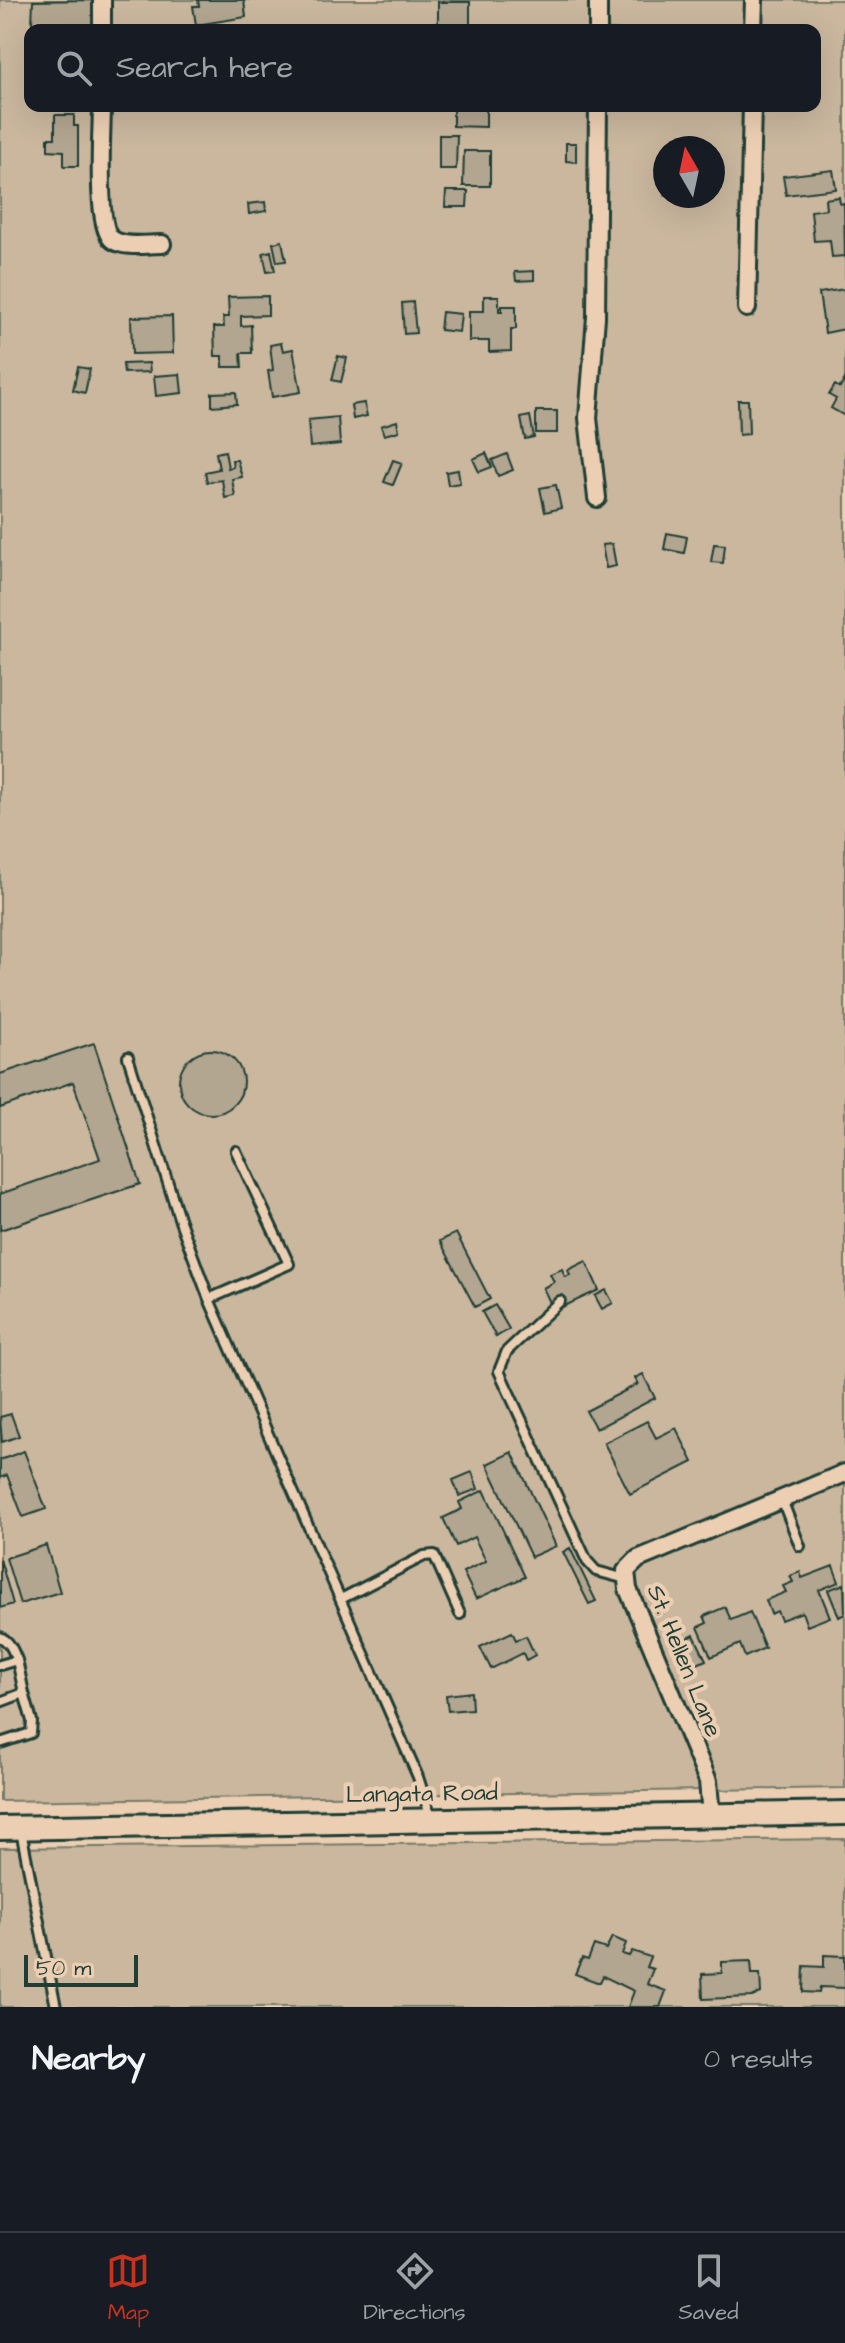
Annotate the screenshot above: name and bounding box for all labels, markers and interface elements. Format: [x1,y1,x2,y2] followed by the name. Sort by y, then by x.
[24,24,821,112] search box
[52,46,96,90] icon: search
[116,47,293,89] text: Search here
[653,136,725,208] north arrow
[638,1580,730,1742] street label: St. Hellen Lane
[346,1776,498,1813] street label: Langata Road
[24,1951,138,1987] scale bar
[36,1953,91,1984] text: 50 m
[32,2035,146,2083] text: Nearby
[704,2041,813,2077] text: 0 results
[106,2249,150,2328] tab: Map
[363,2249,466,2328] tab: Directions
[679,2249,739,2328] tab: Saved

